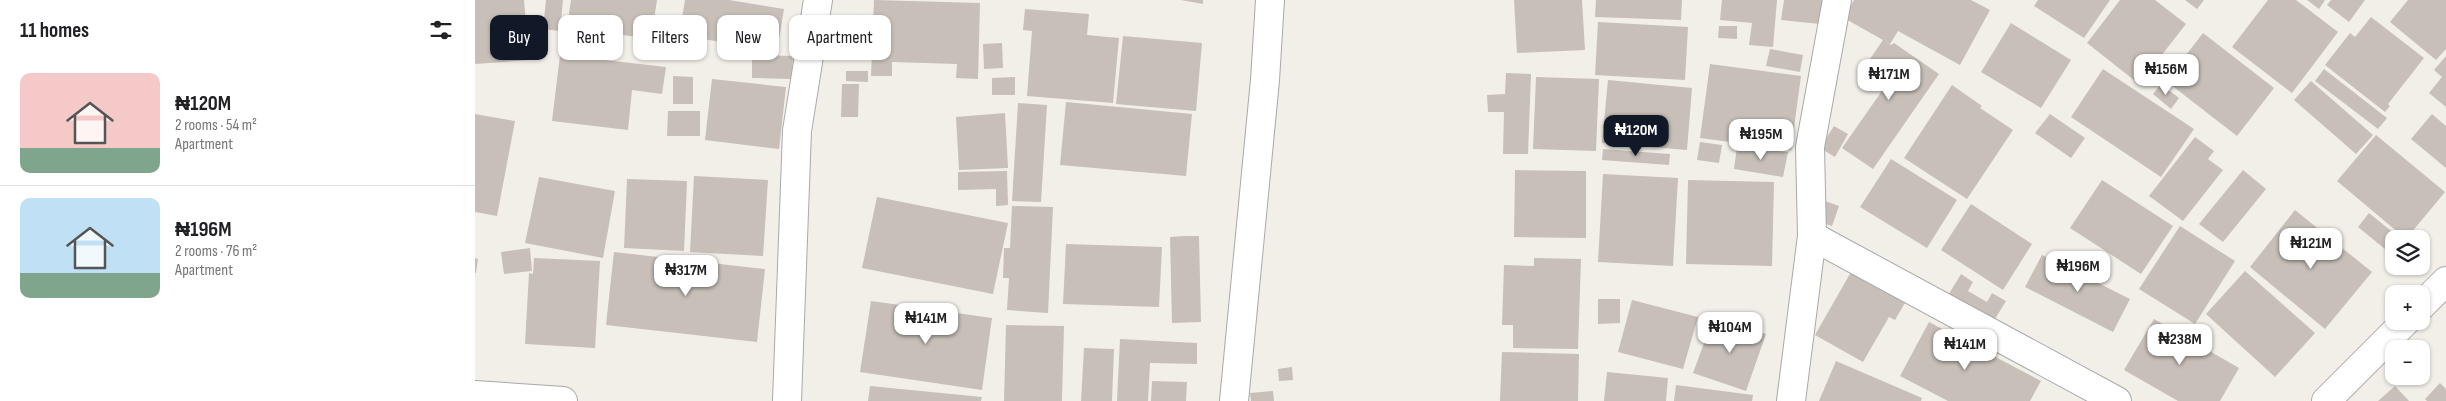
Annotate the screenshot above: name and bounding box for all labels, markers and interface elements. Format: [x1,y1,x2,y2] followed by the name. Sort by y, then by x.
[490,15,548,60] chip: Buy
[558,15,623,60] chip: Rent
[633,15,707,60] chip: Filters
[717,15,779,60] chip: New
[789,15,891,60] chip: Apartment
[427,16,455,44] icon: filters
[20,18,89,43] text: 11 homes
[2131,54,2201,96] pin: ₦156M
[1854,58,1924,101] pin: ₦171M
[2145,60,2187,79] text: ₦156M
[1868,65,1910,84] text: ₦171M
[175,91,231,116] text: ₦120M
[60,93,120,153] icon: home
[1601,114,1671,157] pin: ₦120M
[175,116,257,135] text: 2 rooms · 54 m²
[1726,119,1796,161] pin: ₦195M
[1615,121,1657,140] text: ₦120M
[1740,125,1782,144] text: ₦195M
[175,135,233,154] text: Apartment
[175,217,232,242] text: ₦196M
[60,218,120,278] icon: home
[2276,228,2346,270] pin: ₦121M
[2385,230,2430,385] map controls
[2385,230,2430,275] button: layers
[2290,234,2332,253] text: ₦121M
[175,242,257,261] text: 2 rooms · 76 m²
[2043,250,2113,293] pin: ₦196M
[651,254,721,297] pin: ₦317M
[2056,257,2100,276] text: ₦196M
[175,261,233,280] text: Apartment
[665,261,707,280] text: ₦317M
[2385,285,2430,330] button: +
[891,302,961,345] pin: ₦141M
[905,309,947,328] text: ₦141M
[1695,312,1765,354] pin: ₦104M
[1709,318,1751,337] text: ₦104M
[2145,324,2215,366] pin: ₦238M
[1930,328,2000,371] pin: ₦141M
[2158,330,2202,349] text: ₦238M
[1944,335,1986,354] text: ₦141M
[2385,340,2430,385] button: −

